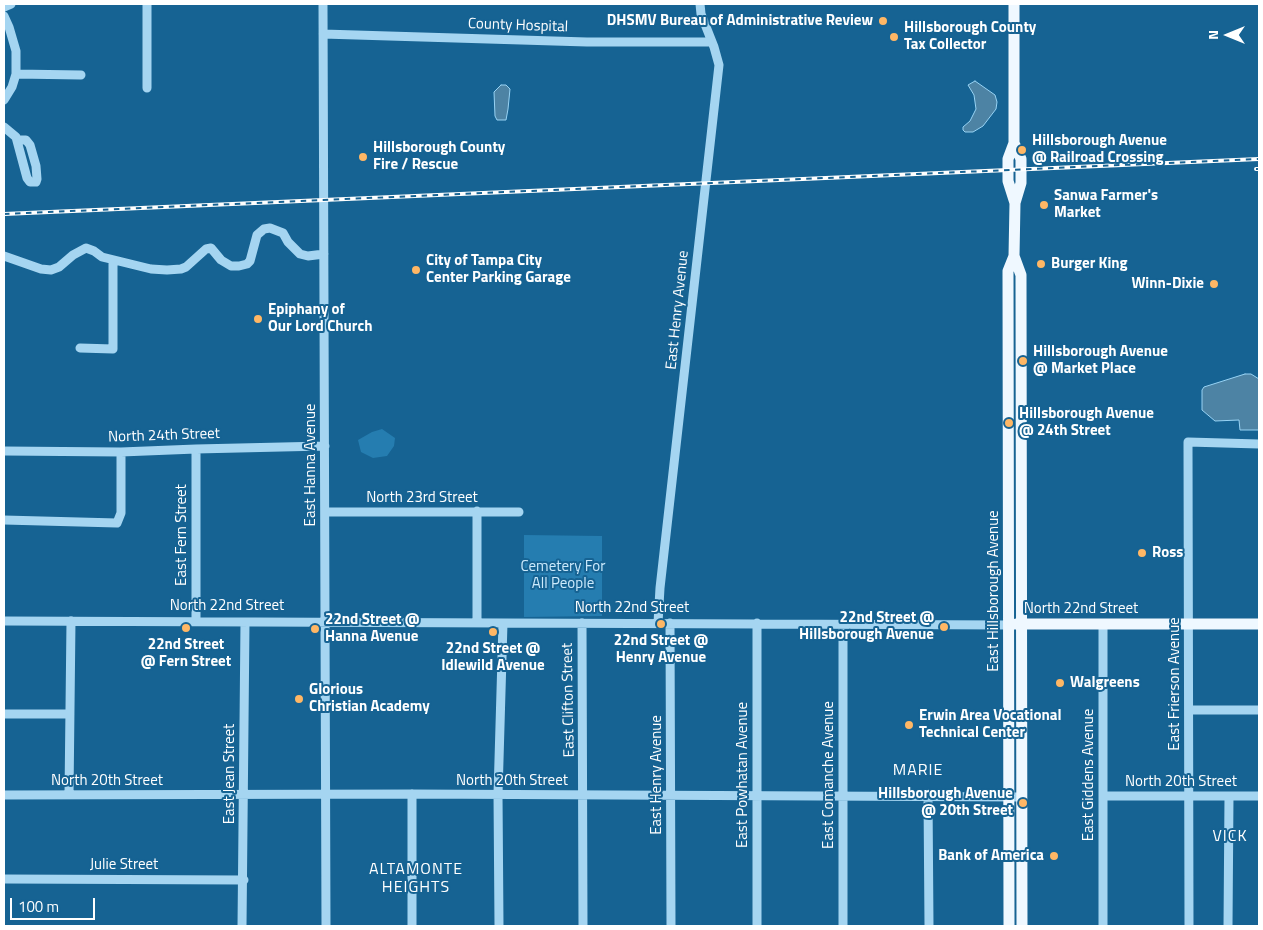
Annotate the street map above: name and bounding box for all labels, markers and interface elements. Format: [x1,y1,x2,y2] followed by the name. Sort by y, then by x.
[1203,10,1253,60] north arrow
[607,12,873,30] place label: DHSMV Bureau of Administrative Review
[468,15,568,37] street label: County Hospital
[877,15,889,27] marker: DHSMV Bureau of Administrative Review
[904,19,1036,54] place label: Hillsborough County Tax Collector
[1202,30,1223,40] text: N
[888,31,900,43] marker: Hillsborough County Tax Collector
[1032,132,1167,167] place label: Hillsborough Avenue @ Railroad Crossing
[373,139,505,174] place label: Hillsborough County Fire / Rescue
[1016,144,1028,156] marker: Hillsborough Avenue @ Railroad Crossing
[357,151,369,163] marker: Hillsborough County Fire / Rescue
[1054,187,1158,222] place label: Sanwa Farmer's Market
[1038,199,1050,211] marker: Sanwa Farmer's Market
[663,250,693,370] street label: East Henry Avenue
[426,252,571,287] place label: City of Tampa City Center Parking Garage
[1051,255,1128,273] place label: Burger King
[1035,258,1047,270] marker: Burger King
[410,264,422,276] marker: City of Tampa City Center Parking Garage
[1131,275,1204,293] place label: Winn-Dixie
[1208,278,1220,290] marker: Winn-Dixie
[268,301,372,336] place label: Epiphany of Our Lord Church
[252,313,264,325] marker: Epiphany of Our Lord Church
[1033,343,1168,378] place label: Hillsborough Avenue @ Market Place
[1017,355,1029,367] marker: Hillsborough Avenue @ Market Place
[302,404,320,526] street label: East Hanna Avenue
[1019,405,1154,440] place label: Hillsborough Avenue @ 24th Street
[1003,417,1015,429] marker: Hillsborough Avenue @ 24th Street
[108,425,220,447] street label: North 24th Street
[173,484,191,586] street label: East Fern Street
[366,489,478,507] street label: North 23rd Street
[985,510,1003,672] street label: East Hillsborough Avenue
[1152,544,1183,562] place label: Ross
[1136,547,1148,559] marker: Ross
[521,558,605,593] park label: Cemetery For All People
[170,597,284,615] street label: North 22nd Street
[575,599,689,617] street label: North 22nd Street
[1024,600,1138,618] street label: North 22nd Street
[799,609,934,644] place label: 22nd Street @ Hillsborough Avenue
[325,611,419,646] place label: 22nd Street @ Hanna Avenue
[1166,617,1184,751] street label: East Frierson Avenue
[655,618,667,630] marker: 22nd Street @ Henry Avenue
[938,621,950,633] marker: 22nd Street @ Hillsborough Avenue
[180,622,192,634] marker: 22nd Street @ Fern Street
[309,623,321,635] marker: 22nd Street @ Hanna Avenue
[487,626,499,638] marker: 22nd Street @ Idlewild Avenue
[614,632,708,667] place label: 22nd Street @ Henry Avenue
[141,636,231,671] place label: 22nd Street @ Fern Street
[441,640,545,675] place label: 22nd Street @ Idlewild Avenue
[559,643,579,757] street label: East Clifton Street
[1070,674,1140,692] place label: Walgreens
[1054,677,1066,689] marker: Walgreens
[309,681,430,716] place label: Glorious Christian Academy
[293,693,305,705] marker: Glorious Christian Academy
[820,701,838,849] street label: East Comanche Avenue
[734,702,752,848] street label: East Powhatan Avenue
[919,707,1061,742] place label: Erwin Area Vocational Technical Center
[1080,709,1098,841] street label: East Giddens Avenue
[648,715,666,835] street label: East Henry Avenue
[903,719,915,731] marker: Erwin Area Vocational Technical Center
[221,724,239,824] street label: East Jean Street
[892,761,944,781] district label: MARIE
[51,772,163,790] street label: North 20th Street
[456,772,568,790] street label: North 20th Street
[1125,773,1237,791] street label: North 20th Street
[878,785,1013,820] place label: Hillsborough Avenue @ 20th Street
[1017,797,1029,809] marker: Hillsborough Avenue @ 20th Street
[1212,827,1248,847] district label: VICK
[938,847,1044,865] place label: Bank of America
[1048,850,1060,862] marker: Bank of America
[90,856,158,874] street label: Julie Street
[368,860,464,898] district label: ALTAMONTE HEIGHTS
[12,888,98,920] scale bar
[18,895,59,918] text: 100 m

